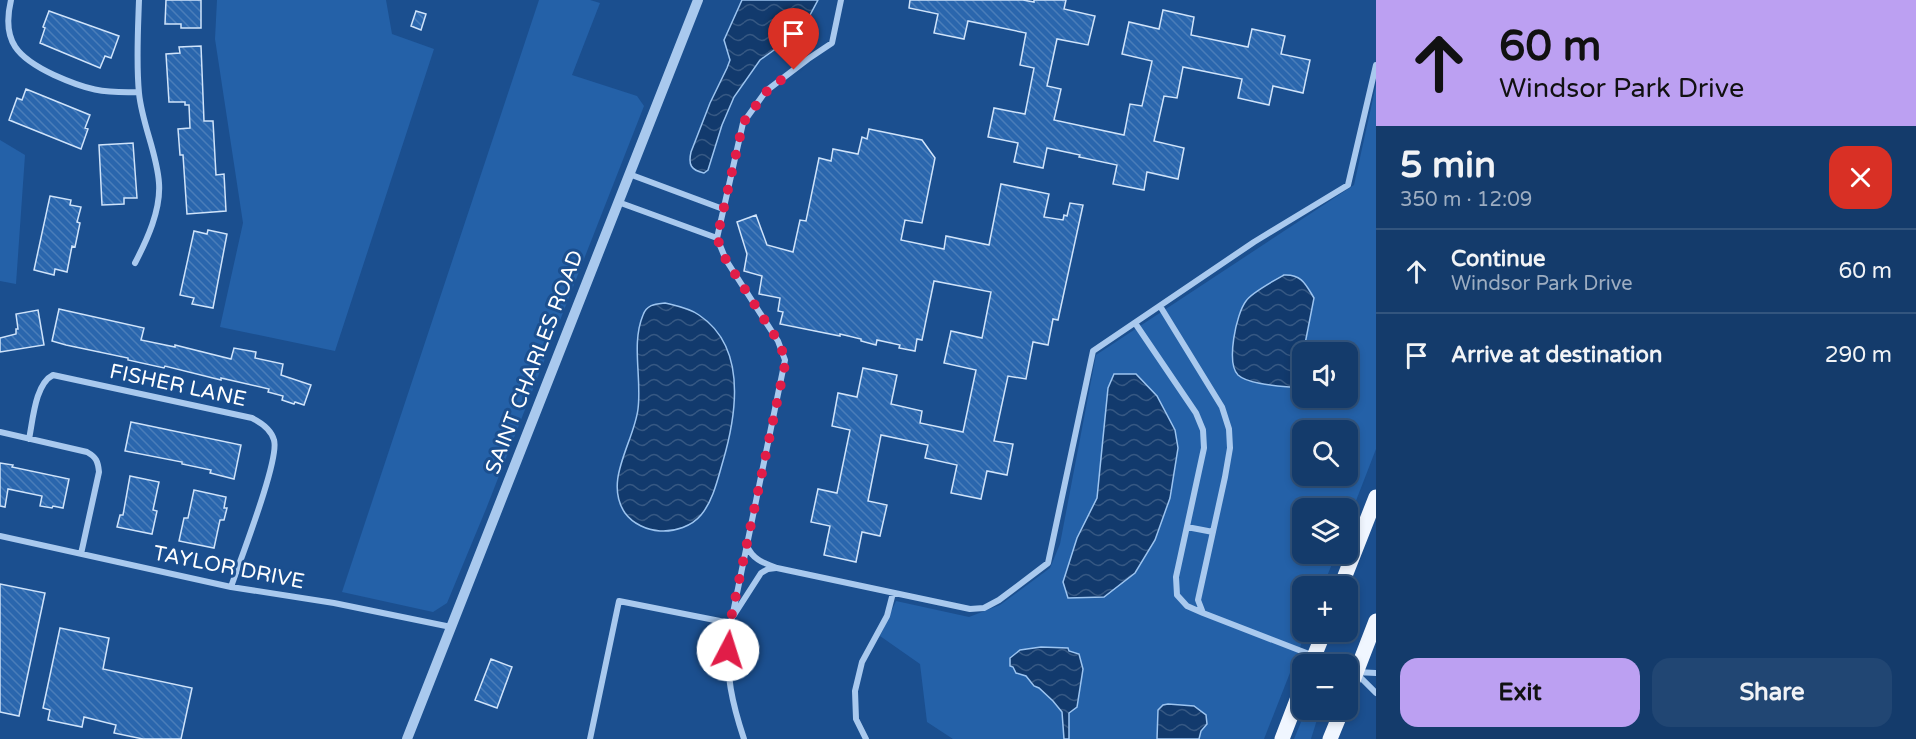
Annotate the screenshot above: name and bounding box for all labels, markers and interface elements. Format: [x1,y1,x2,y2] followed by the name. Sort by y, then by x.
[768,8,819,70] pin
[777,17,810,50] icon: arrive
[1499,21,1601,72] text: 60 m
[1400,24,1478,102] icon: ahead
[1499,72,1744,105] text: Windsor Park Drive
[1400,144,1496,187] text: 5 min
[1829,146,1892,209] button: close
[1400,188,1532,212] text: 350 m · 12:09
[1451,246,1546,272] text: Continue
[480,247,589,478] street label: SAINT CHARLES ROAD
[1400,255,1433,288] icon: ahead
[1838,258,1892,284] text: 60 m
[1451,272,1633,296] text: Windsor Park Drive
[1400,339,1433,372] icon: arrive
[1292,342,1358,720] map controls
[1292,342,1358,408] button: sound
[1451,342,1662,368] text: Arrive at destination
[1825,342,1892,368] text: 290 m
[107,359,248,412] street label: FISHER LANE
[1292,420,1358,486] button: search
[1292,498,1358,564] button: layers
[151,541,307,594] street label: TAYLOR DRIVE
[1292,576,1358,642] button: +
[696,618,760,682] position arrow
[1292,654,1358,720] button: −
[1400,658,1640,727] button: Exit
[1652,658,1892,727] button: Share

